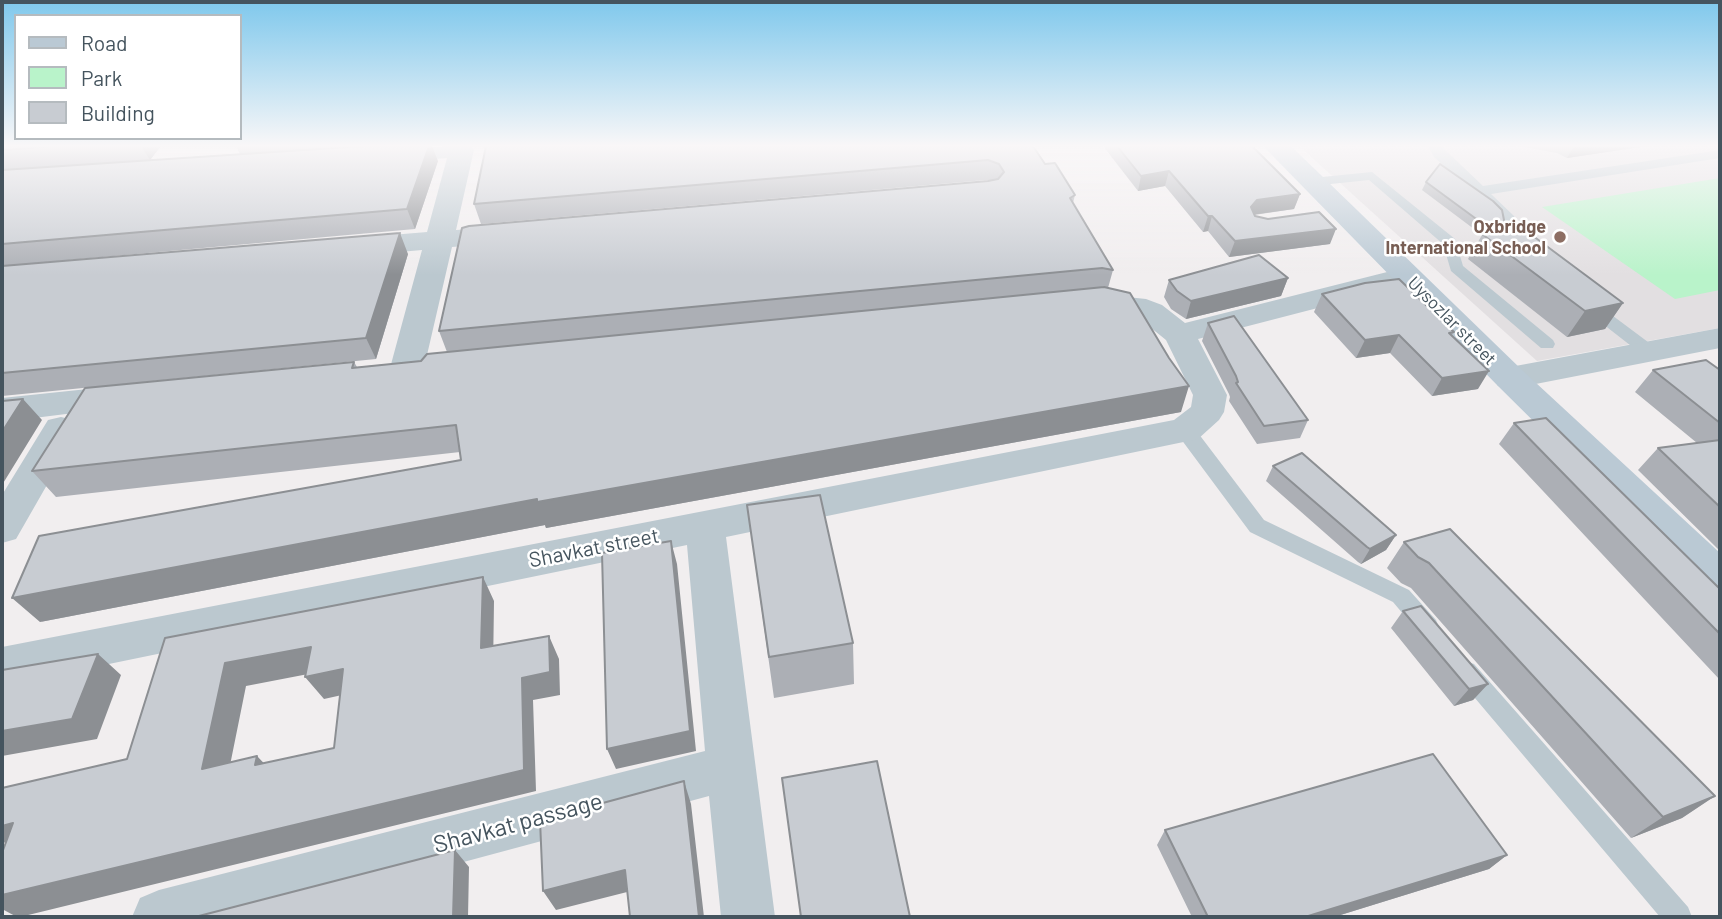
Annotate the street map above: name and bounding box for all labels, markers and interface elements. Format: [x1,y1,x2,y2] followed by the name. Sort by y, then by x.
[14,14,242,140] legend
[81,30,127,55] text: Road
[81,65,122,90] text: Park
[81,100,155,125] text: Building
[1385,216,1546,258] place label: Oxbridge International School
[1552,229,1568,245] marker: Oxbridge International School
[1403,272,1501,370] street label: Uysozlar street
[527,523,661,573] street label: Shavkat street
[430,787,606,859] street label: Shavkat passage

